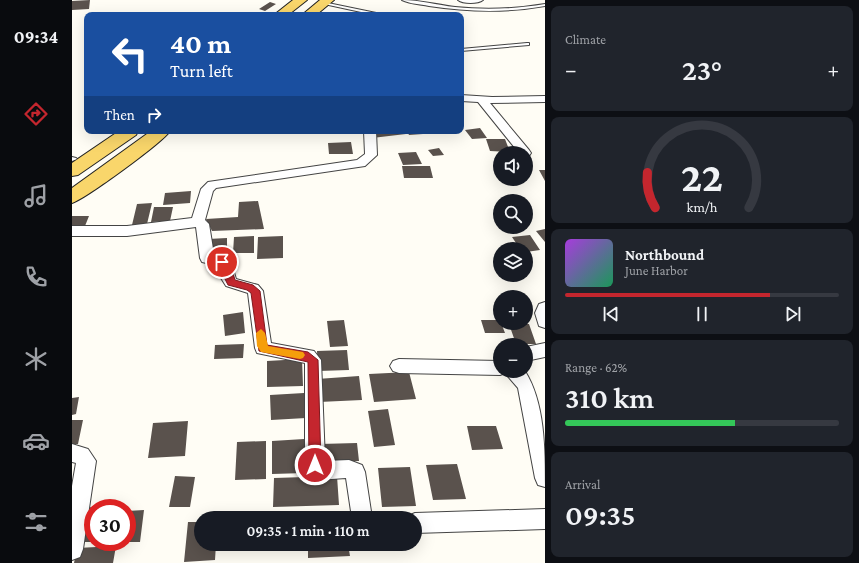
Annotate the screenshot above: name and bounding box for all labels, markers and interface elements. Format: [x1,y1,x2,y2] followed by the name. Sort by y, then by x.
[14,27,58,47] text: 09:34
[104,28,156,80] icon: left
[170,28,231,59] text: 40 m
[565,32,606,47] text: Climate
[682,53,722,86] text: 23°
[565,57,577,82] text: −
[827,57,839,82] text: +
[170,61,233,81] text: Turn left
[22,100,50,128] icon: directions
[143,104,165,126] icon: right
[104,107,135,123] text: Then
[493,146,533,378] map controls
[493,146,533,186] button: sound
[681,154,723,200] text: 22
[22,182,50,210] icon: music
[493,194,533,234] button: search
[687,199,718,215] text: km/h
[493,242,533,282] button: layers
[205,245,239,279] pin
[625,247,704,263] text: Northbound
[211,251,233,273] icon: arrive
[22,263,50,291] icon: phone
[625,263,688,278] text: June Harbor
[493,290,533,330] button: +
[600,303,622,325] icon: previous
[691,303,713,325] icon: pause
[782,303,804,325] icon: next
[493,338,533,378] button: −
[22,345,50,373] icon: climate
[565,360,627,375] text: Range · 62%
[565,381,654,414] text: 310 km
[22,427,50,455] icon: car
[294,444,336,486] position arrow
[565,477,600,492] text: Arrival
[565,498,635,531] text: 09:35
[84,499,136,551] speed limit sign: 30
[22,508,50,536] icon: filters
[246,523,370,539] text: 09:35 · 1 min · 110 m

